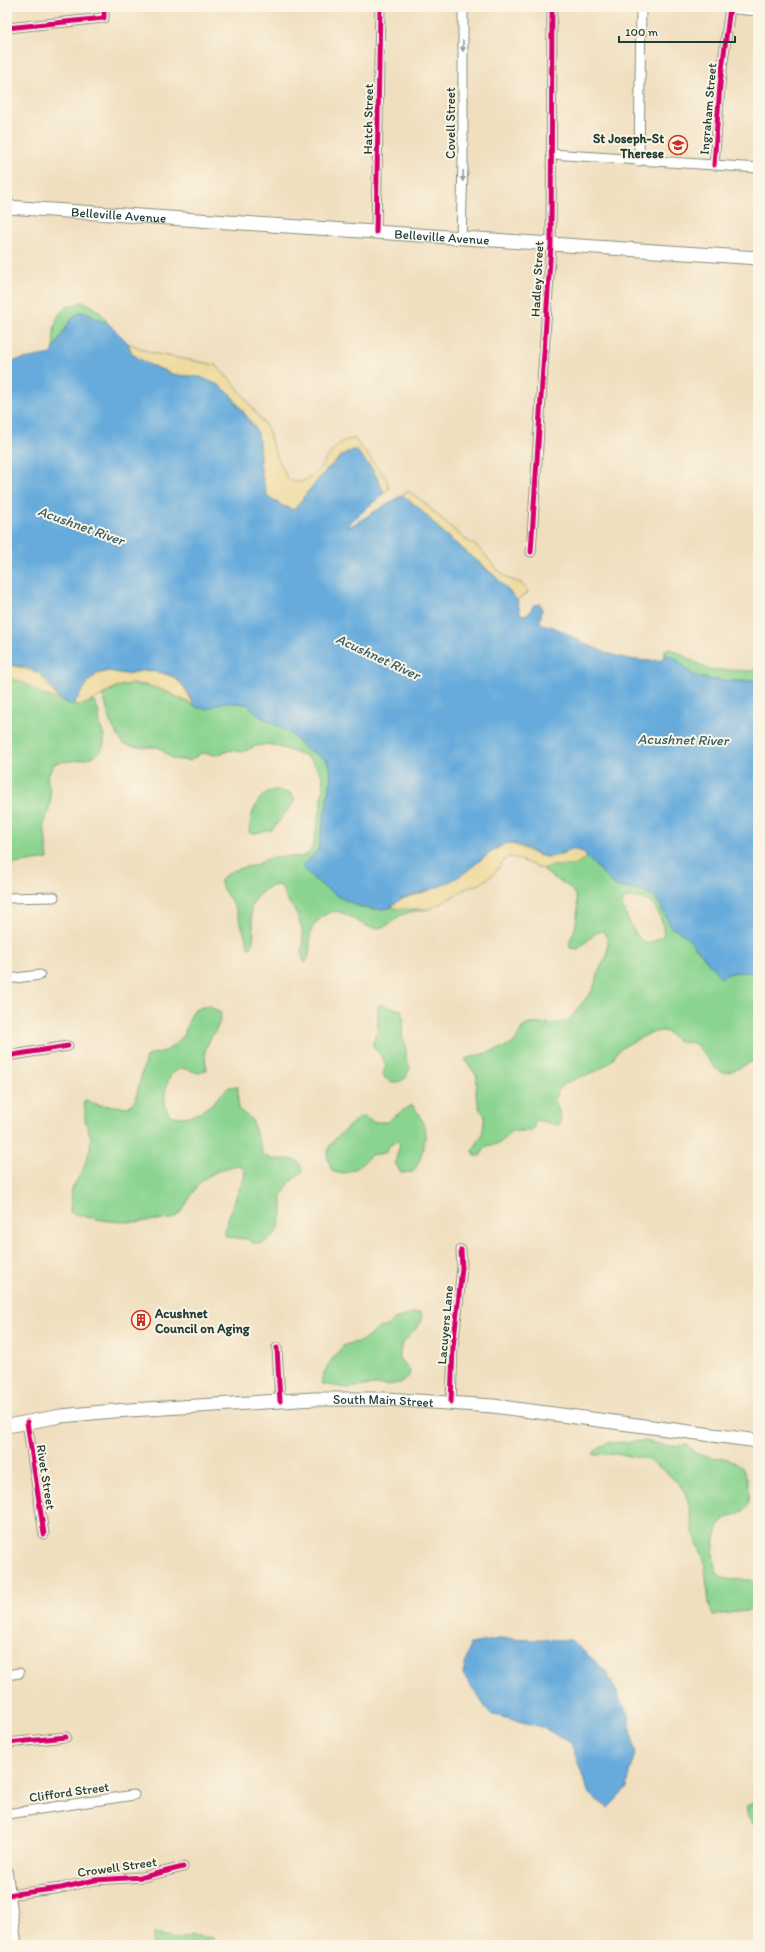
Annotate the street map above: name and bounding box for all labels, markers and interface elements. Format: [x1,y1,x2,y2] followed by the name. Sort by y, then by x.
[619,18,735,44] scale bar
[625,25,658,39] text: 100 m
[460,40,466,53] one-way arrow
[697,62,720,156] street label: Ingraham Street
[360,83,376,154] street label: Hatch Street
[443,87,458,159] street label: Covell Street
[593,131,664,161] place label: St Joseph-St Therese
[667,134,689,156] school or university icon: St Joseph-St Therese
[460,170,466,183] one-way arrow
[71,204,167,225] street label: Belleville Avenue
[394,226,490,247] street label: Belleville Avenue
[528,240,546,318] street label: Hadley Street
[36,503,128,550] water label: Acushnet River
[333,630,424,684] water label: Acushnet River
[638,731,730,749] water label: Acushnet River
[434,1285,456,1365] street label: Lacuyers Lane
[154,1306,250,1337] place label: Acushnet Council on Aging
[130,1309,152,1331] building icon: Acushnet Council on Aging
[333,1392,434,1410] street label: South Main Street
[33,1443,59,1511] street label: Rivet Street
[28,1779,110,1805] street label: Clifford Street
[76,1854,158,1880] street label: Crowell Street

